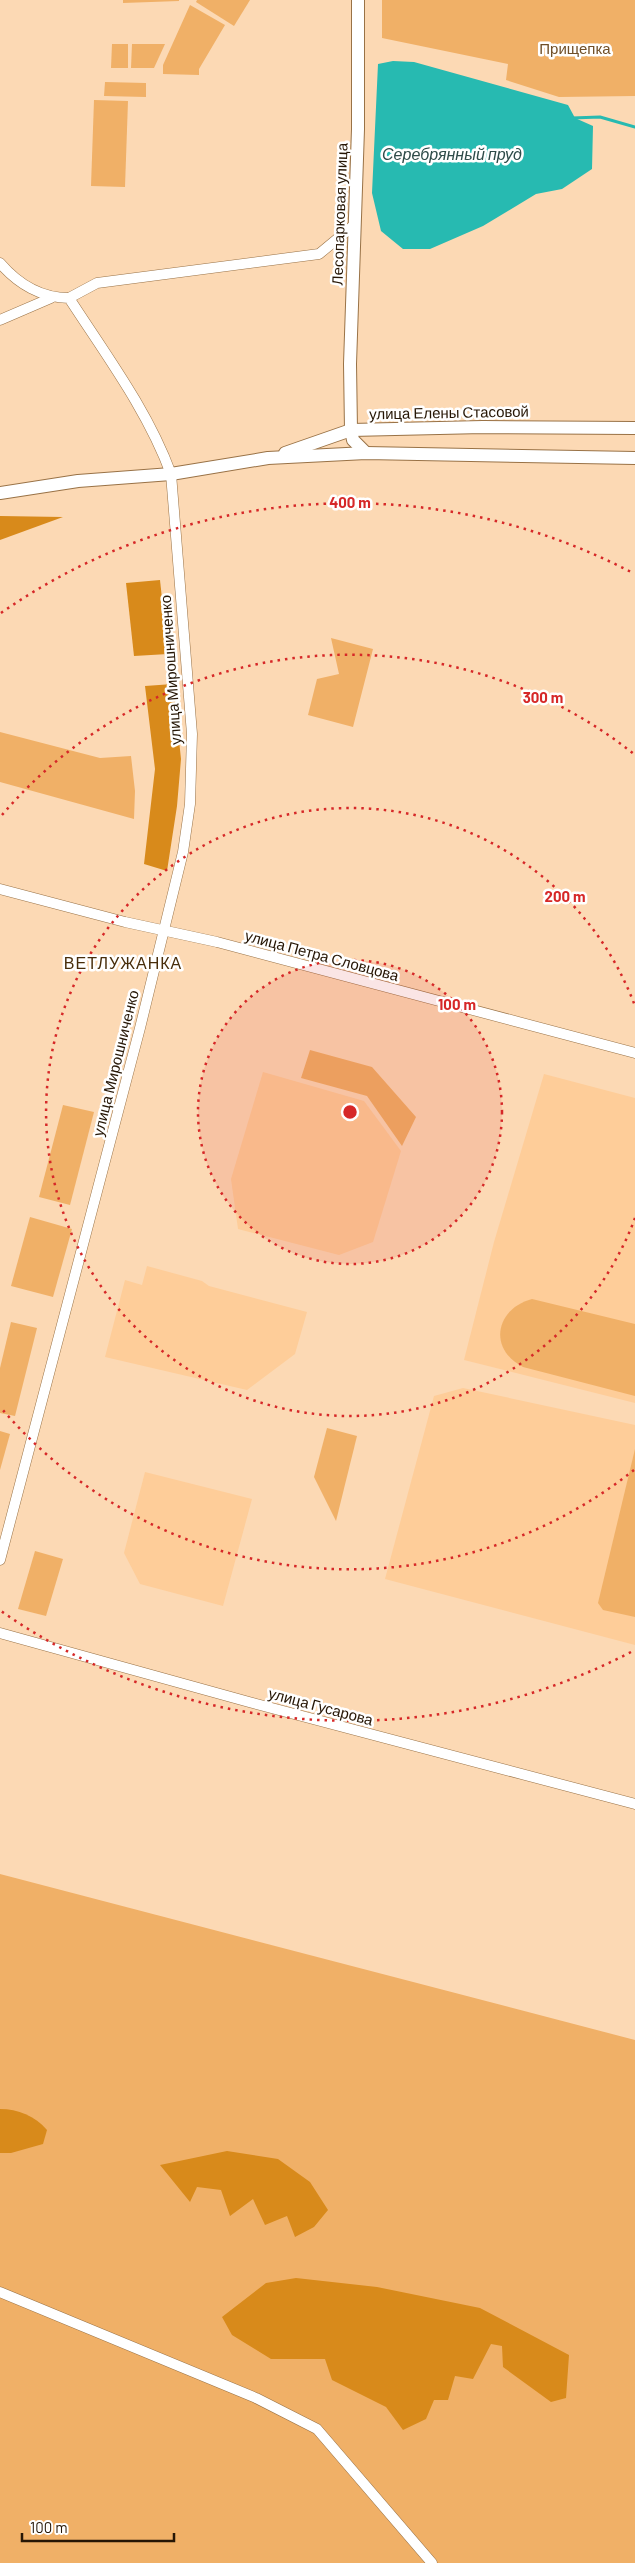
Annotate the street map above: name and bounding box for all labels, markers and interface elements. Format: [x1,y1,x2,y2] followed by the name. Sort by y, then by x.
[539,39,611,57] park label: Прищепка
[328,142,351,286] street label: Лесопарковая улица
[382,144,522,163] water label: Серебрянный пруд
[369,402,529,422] street label: улица Елены Стасовой
[329,493,371,511] text: 400 m
[156,595,184,745] street label: улица Мирошниченко
[523,688,563,706] text: 300 m
[544,887,586,905] text: 200 m
[243,926,401,984] street label: улица Петра Словцова
[64,953,182,972] district label: ВЕТЛУЖАНКА
[88,988,142,1138] street label: улица Мирошниченко
[438,995,476,1013] text: 100 m
[341,1103,359,1121] centre of rings
[267,1683,376,1729] street label: улица Гусарова
[22,2510,175,2542] scale bar
[30,2518,68,2536] text: 100 m

